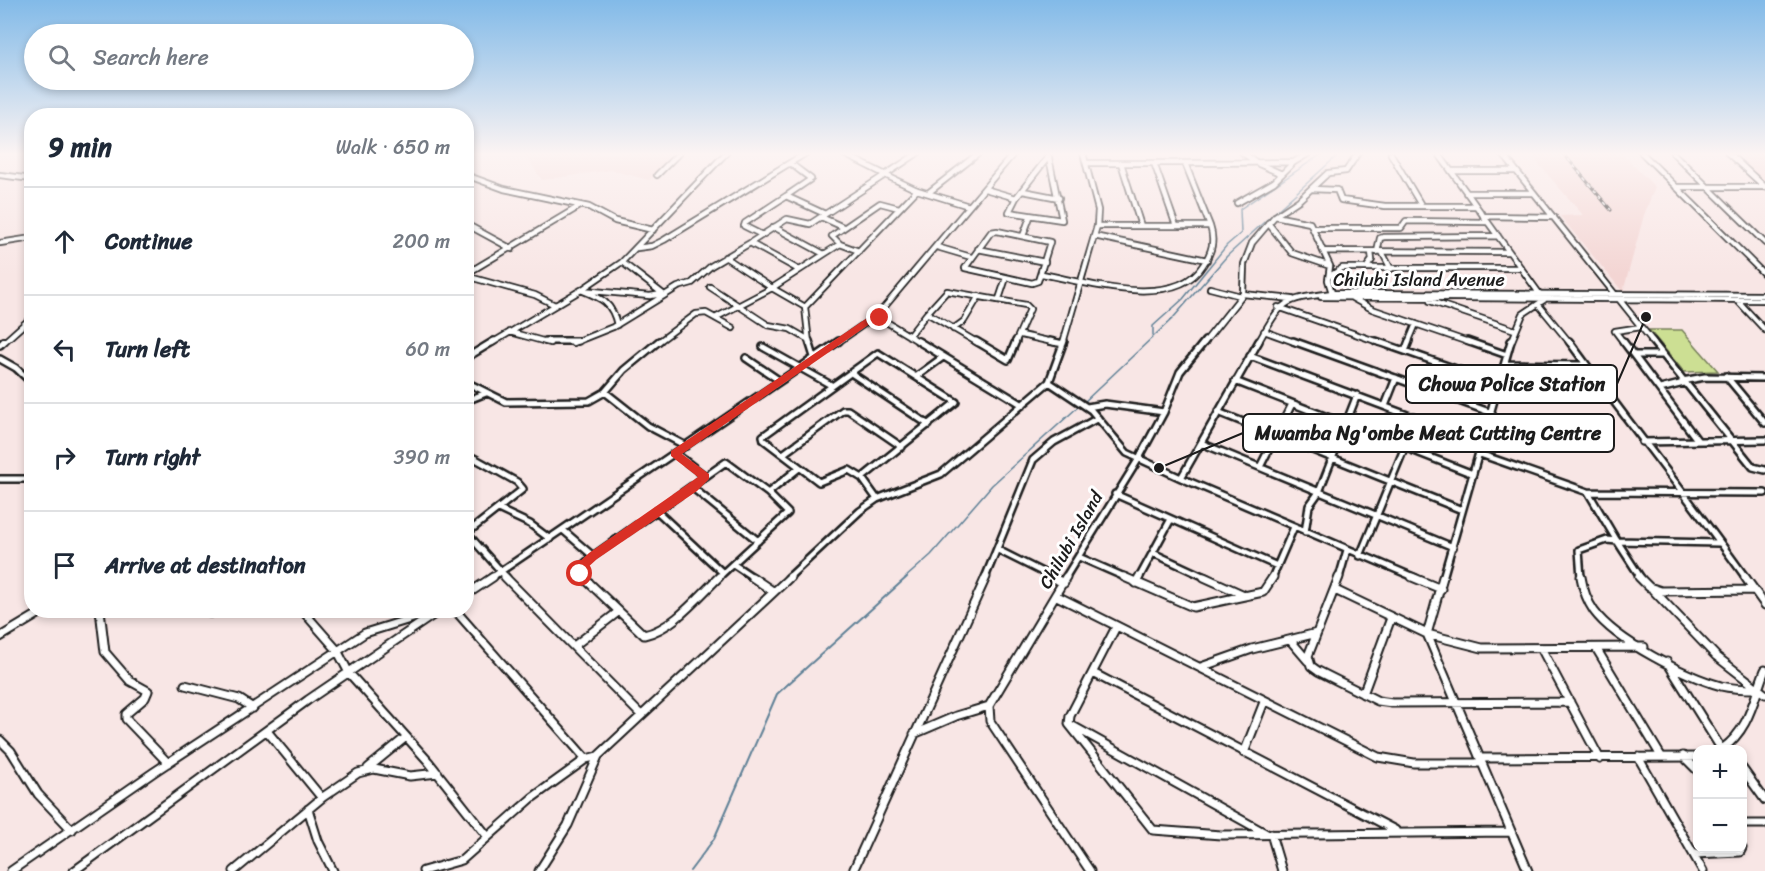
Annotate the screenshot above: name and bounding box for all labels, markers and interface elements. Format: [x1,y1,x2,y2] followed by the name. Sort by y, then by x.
[24,24,474,90] search box
[93,38,209,77] text: Search here
[45,41,78,74] icon: search
[48,124,112,170] text: 9 min
[336,130,450,165] text: Walk · 650 m
[105,222,193,261] text: Continue
[393,224,450,259] text: 200 m
[48,225,81,258] icon: ahead
[1333,264,1505,296] street label: Chilubi Island Avenue
[866,304,892,330] route end
[105,330,190,369] text: Turn left
[405,332,450,367] text: 60 m
[48,333,81,366] icon: left
[1406,365,1617,403] callout: Chowa Police Station
[1418,367,1605,402] text: Chowa Police Station
[1243,414,1614,452] callout: Mwamba Ng'ombe Meat Cutting Centre
[1254,416,1602,451] text: Mwamba Ng'ombe Meat Cutting Centre
[105,438,200,477] text: Turn right
[394,440,450,475] text: 390 m
[48,441,81,474] icon: right
[1030,484,1113,595] street label: Chilubi Island
[105,546,306,585] text: Arrive at destination
[48,549,81,582] icon: arrive
[566,560,592,586] route start
[1693,745,1747,853] map controls
[1693,745,1747,799] button: +
[1693,799,1747,853] button: −

